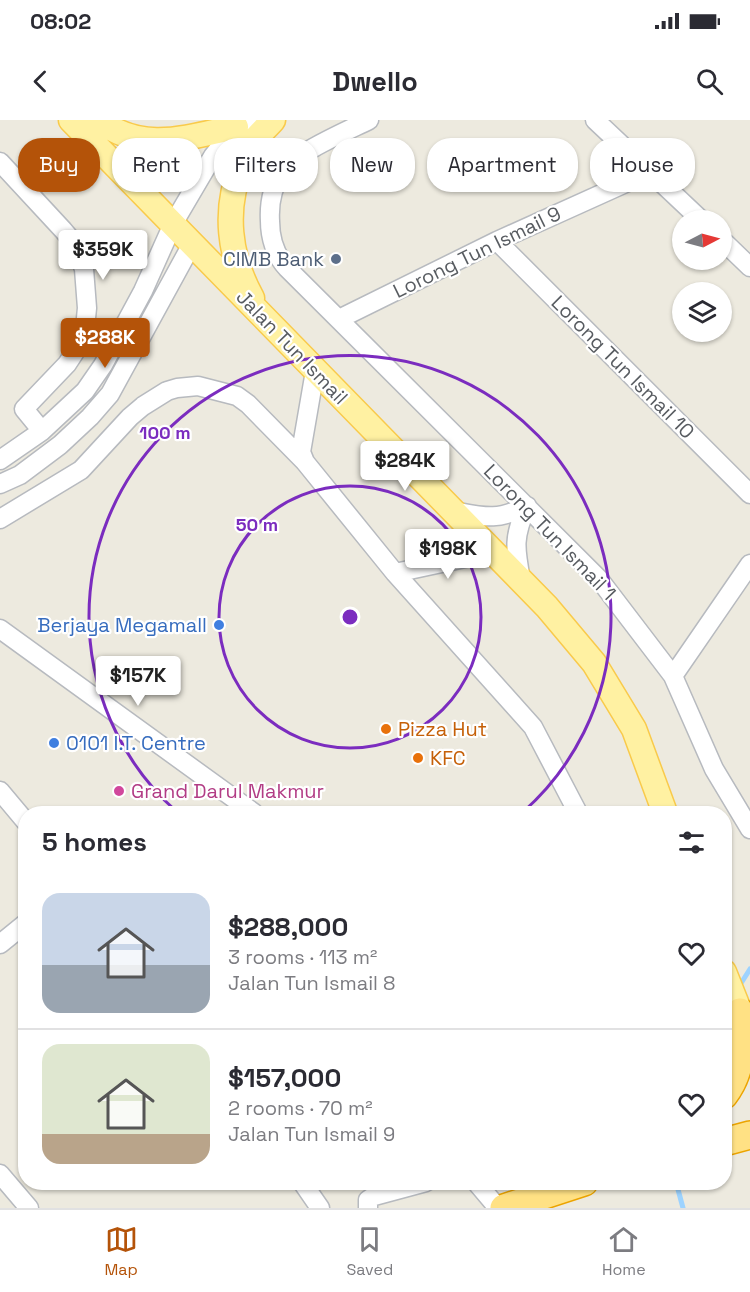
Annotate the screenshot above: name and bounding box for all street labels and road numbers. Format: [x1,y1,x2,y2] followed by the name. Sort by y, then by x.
[389,200,565,304] street label: Lorong Tun Ismail 9
[231,284,353,410] street label: Jalan Tun Ismail
[546,290,700,444] street label: Lorong Tun Ismail 10
[478,458,622,606] street label: Lorong Tun Ismail 1

